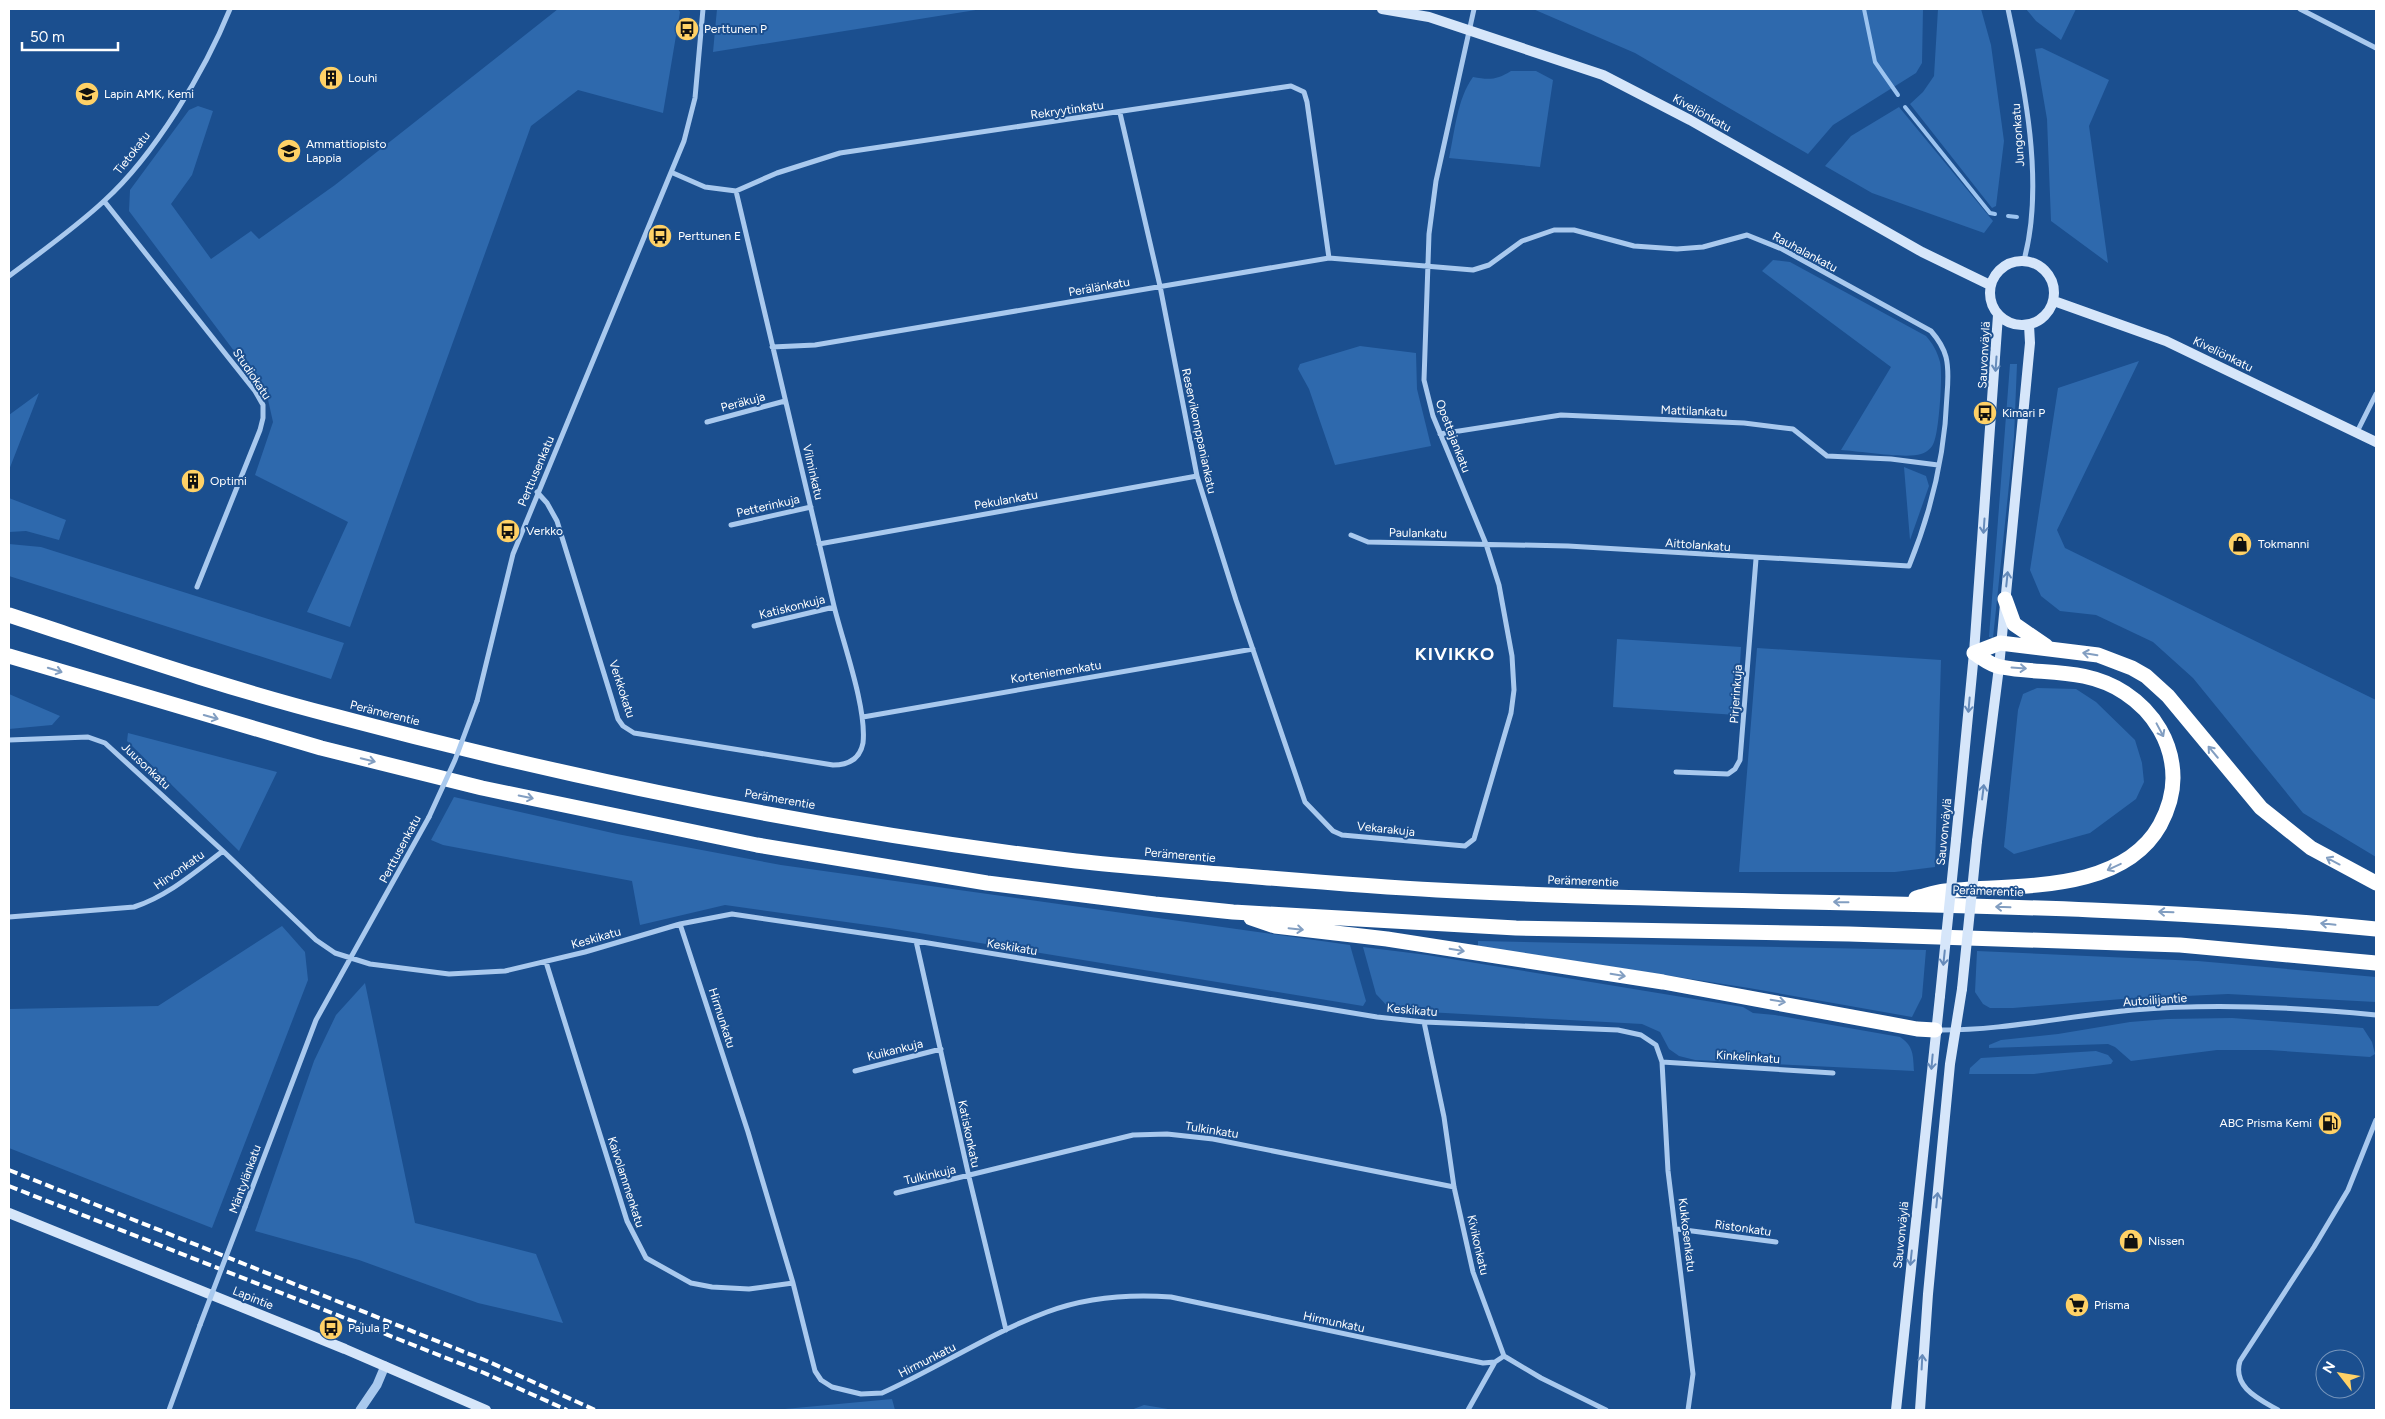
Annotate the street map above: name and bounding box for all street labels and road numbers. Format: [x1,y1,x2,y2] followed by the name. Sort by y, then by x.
[1670,91,1734,135] street label: Kiveliönkatu
[1030,98,1104,122] street label: Rekryytinkatu
[2009,103,2027,167] street label: Jungonkatu
[111,129,153,177] street label: Tietokatu
[1770,229,1840,275] street label: Rauhalankatu
[1067,275,1131,299] street label: Perälänkatu
[1975,321,1993,389] street label: Sauvonväylä
[2191,333,2255,375] street label: Kiveliönkatu
[230,346,274,402] street label: Studiokatu
[1179,367,1219,495] street label: Reservikomppaniankatu
[719,389,767,415] street label: Peräkuja
[1433,397,1473,475] street label: Opettajankatu
[1660,403,1728,419] street label: Mattilankatu
[515,434,557,508] street label: Perttusenkatu
[800,443,826,501] street label: Vilminkatu
[973,488,1039,512] street label: Pekulankatu
[735,492,801,520] street label: Petterinkuja
[1389,525,1447,541] street label: Paulankatu
[1665,536,1731,554] street label: Aittolankatu
[758,592,826,622] street label: Katiskonkuja
[606,658,638,720] street label: Verkkokatu
[1010,658,1102,686] street label: Korteniemenkatu
[1727,664,1745,724] street label: Pirjerinkuja
[349,698,422,729] street label: Perämerentie
[119,740,173,792] street label: Juusonkatu
[744,786,817,812] street label: Perämerentie
[1934,798,1954,866] street label: Sauvonväylä
[376,813,424,885] street label: Perttusenkatu
[1356,819,1416,839] street label: Vekarakuja
[1144,845,1217,865] street label: Perämerentie
[151,847,207,893] street label: Hirvonkatu
[1547,873,1619,889] street label: Perämerentie
[1952,883,2024,899] street label: Perämerentie
[570,924,622,952] street label: Keskikatu
[986,936,1038,958] street label: Keskikatu
[706,986,738,1050] street label: Hirmunkatu
[2122,991,2188,1009] street label: Autoilijantie
[1386,1001,1438,1019] street label: Keskikatu
[866,1036,924,1064] street label: Kuikankuja
[1715,1048,1781,1066] street label: Kinkelinkatu
[955,1099,983,1169] street label: Katiskonkatu
[1184,1119,1240,1141] street label: Tulkinkatu
[605,1135,647,1229] street label: Kaivolammenkatu
[226,1143,264,1215] street label: Mäntylänkatu
[903,1162,957,1188] street label: Tulkinkuja
[1676,1197,1698,1273] street label: Kukkosenkatu
[1891,1201,1911,1269] street label: Sauvonväylä
[1464,1213,1492,1277] street label: Kivikonkatu
[1714,1217,1772,1239] street label: Ristonkatu
[231,1283,276,1313] street label: Lapintie
[1302,1309,1366,1335] street label: Hirmunkatu
[896,1340,958,1380] street label: Hirmunkatu

